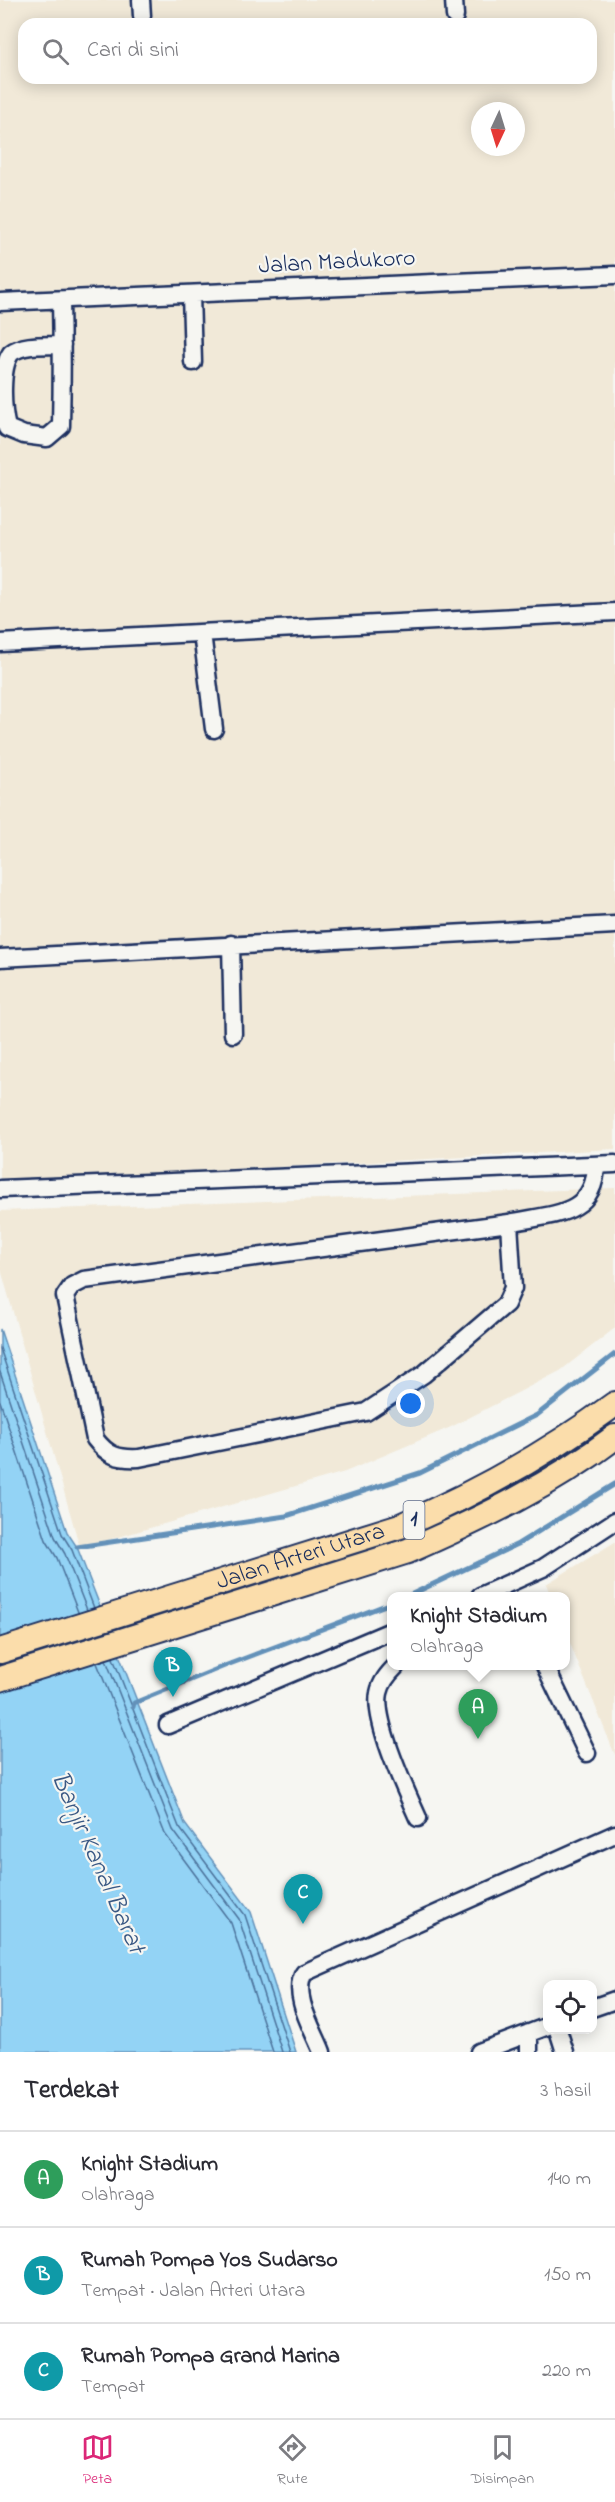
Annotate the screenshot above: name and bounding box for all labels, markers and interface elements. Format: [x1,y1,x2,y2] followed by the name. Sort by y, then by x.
[18,18,597,84] search box
[39,35,72,68] icon: search
[87,35,179,67] text: Cari di sini
[471,102,525,156] north arrow
[258,241,416,285] street label: Jalan Madukoro
[396,1389,425,1418] your location
[404,1501,424,1539] road number: 1
[212,1514,389,1600] street label: Jalan Arteri Utara
[387,1592,570,1670] popup
[410,1601,547,1633] text: Knight Stadium
[410,1633,484,1662] text: Olahraga
[154,1648,192,1697] pin: B
[458,1690,498,1739] pin: A
[40,1766,155,1962] water label: Banjir Kanal Barat
[284,1874,322,1924] pin: C
[543,1980,597,2034] map controls
[543,1980,597,2034] button: locate
[24,2072,119,2110] text: Terdekat
[540,2077,591,2106] text: 3 hasil
[81,2149,218,2181] text: Knight Stadium
[37,2165,50,2194] text: A
[547,2165,591,2194] text: 140 m
[81,2181,155,2210] text: Olahraga
[81,2245,338,2277] text: Rumah Pompa Yos Sudarso
[37,2261,50,2290] text: B
[544,2261,591,2290] text: 150 m
[81,2277,305,2306] text: Tempat · Jalan Arteri Utara
[81,2341,340,2373] text: Rumah Pompa Grand Marina
[38,2357,49,2386] text: C
[542,2357,591,2386] text: 220 m
[81,2373,145,2402] text: Tempat
[81,2431,114,2491] tab: Peta
[276,2431,309,2491] tab: Rute
[471,2431,534,2491] tab: Disimpan

